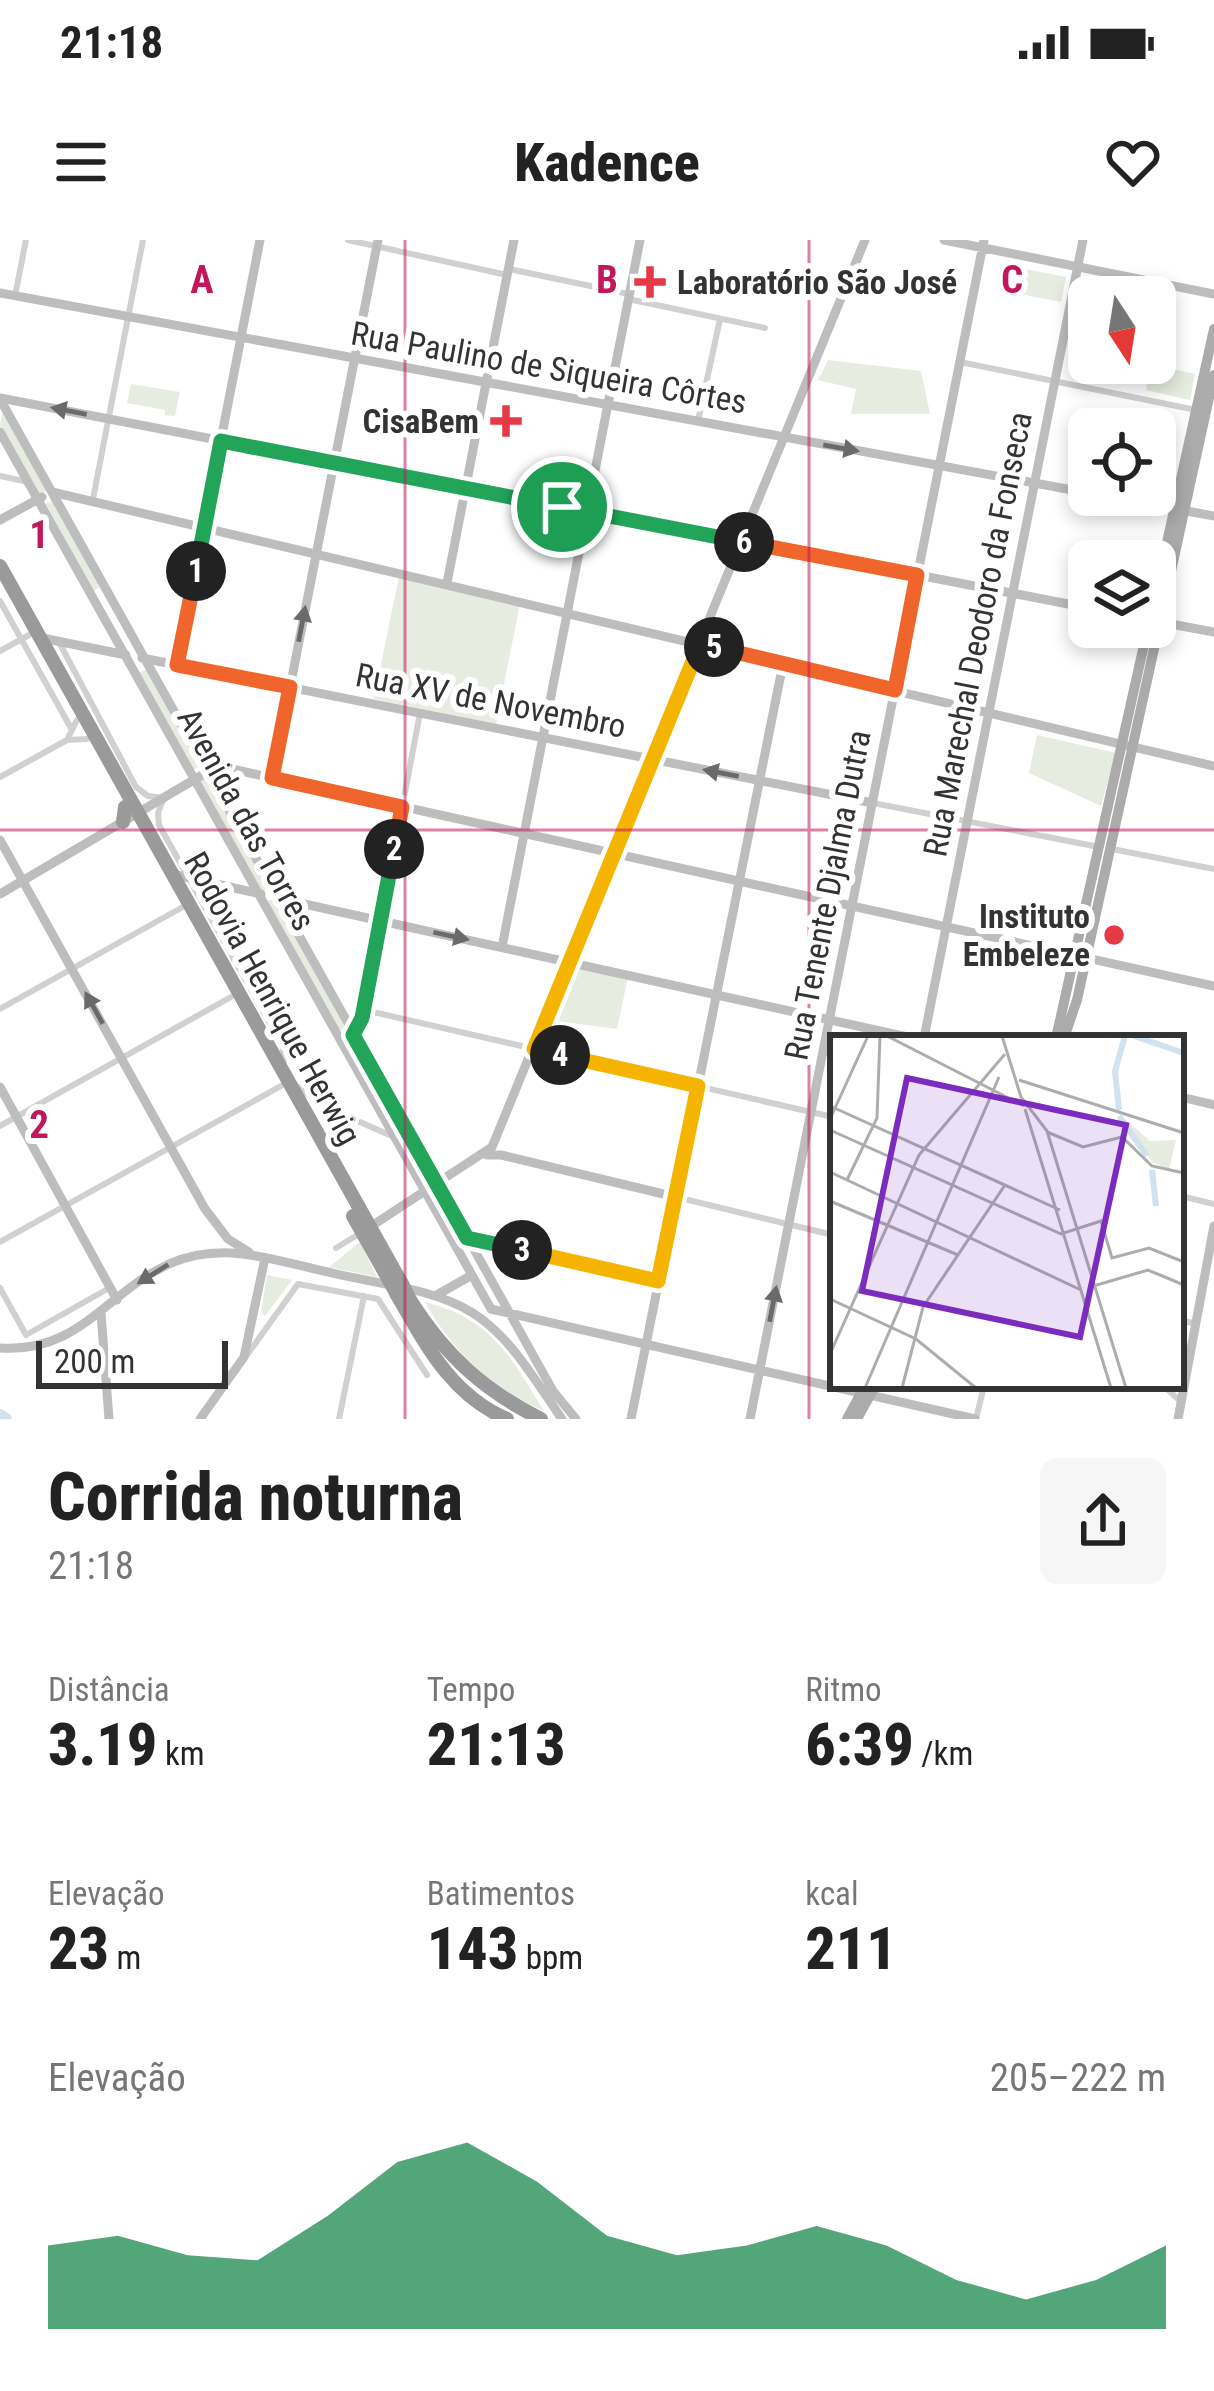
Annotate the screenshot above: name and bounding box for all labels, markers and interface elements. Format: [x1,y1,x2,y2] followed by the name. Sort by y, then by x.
[60,16,163,69] text: 21:18
[48,129,114,195] icon: menu
[1100,129,1166,195] icon: heart
[514,131,700,194] text: Kadence
[190,257,214,303] text: A
[596,257,618,303] text: B
[1001,257,1023,303] text: C
[677,263,957,302] place label: Laboratório São José
[634,266,666,298] marker: Laboratório São José
[1068,276,1176,384] north arrow
[1068,276,1176,648] map controls
[348,313,750,421] street label: Rua Paulino de Siqueira Côrtes
[50,402,88,420] one-way arrow
[363,402,479,441] place label: CisaBem
[490,405,522,437] marker: CisaBem
[1068,408,1176,516] button: locate
[915,409,1040,860] street label: Rua Marechal Deodoro da Fonseca
[823,439,861,458] one-way arrow
[511,456,613,558] pin
[529,474,595,540] icon: arrive
[29,512,49,558] text: 1
[714,512,774,572] pin: 6
[736,522,752,561] text: 6
[1068,540,1176,648] button: layers
[166,541,226,601] pin: 1
[188,551,204,590] text: 1
[293,605,312,643] one-way arrow
[684,617,744,677] pin: 5
[706,627,722,666] text: 5
[353,655,629,746] street label: Rua XV de Novembro
[170,702,324,937] street label: Avenida das Torres
[776,727,879,1063] street label: Rua Tenente Djalma Dutra
[702,763,739,782] one-way arrow
[364,819,424,879] pin: 2
[386,829,402,868] text: 2
[176,845,369,1151] street label: Rodovia Henrique Herwig
[963,897,1090,974] place label: Instituto Embeleze
[1101,922,1127,948] marker: Instituto Embeleze
[432,927,470,946] one-way arrow
[84,991,105,1026] one-way arrow
[530,1025,590,1085] pin: 4
[552,1035,568,1074] text: 4
[830,1035,1184,1389] inset map
[29,1102,49,1148] text: 2
[492,1220,552,1280] pin: 3
[514,1230,530,1269] text: 3
[136,1263,170,1284] one-way arrow
[764,1285,783,1323] one-way arrow
[36,1335,228,1388] scale bar
[54,1342,135,1381] text: 200 m
[1040,1458,1166,1584] button: share
[48,1459,463,1536] text: Corrida noturna
[48,1543,134,1589] text: 21:18
[48,1670,170,1709] text: Distância
[427,1670,515,1709] text: Tempo
[805,1670,882,1709] text: Ritmo
[48,1709,157,1780] text: 3.19
[427,1709,566,1780] text: 21:13
[805,1709,914,1780] text: 6:39
[157,1734,205,1773] text: km
[914,1734,973,1773] text: /km
[48,1874,165,1913] text: Elevação
[427,1874,575,1913] text: Batimentos
[805,1874,859,1913] text: kcal
[48,1913,109,1984] text: 23
[427,1913,518,1984] text: 143
[805,1913,897,1984] text: 211
[109,1938,141,1977] text: m
[518,1938,583,1977] text: bpm
[48,2055,186,2101] text: Elevação
[990,2055,1166,2101] text: 205–222 m

